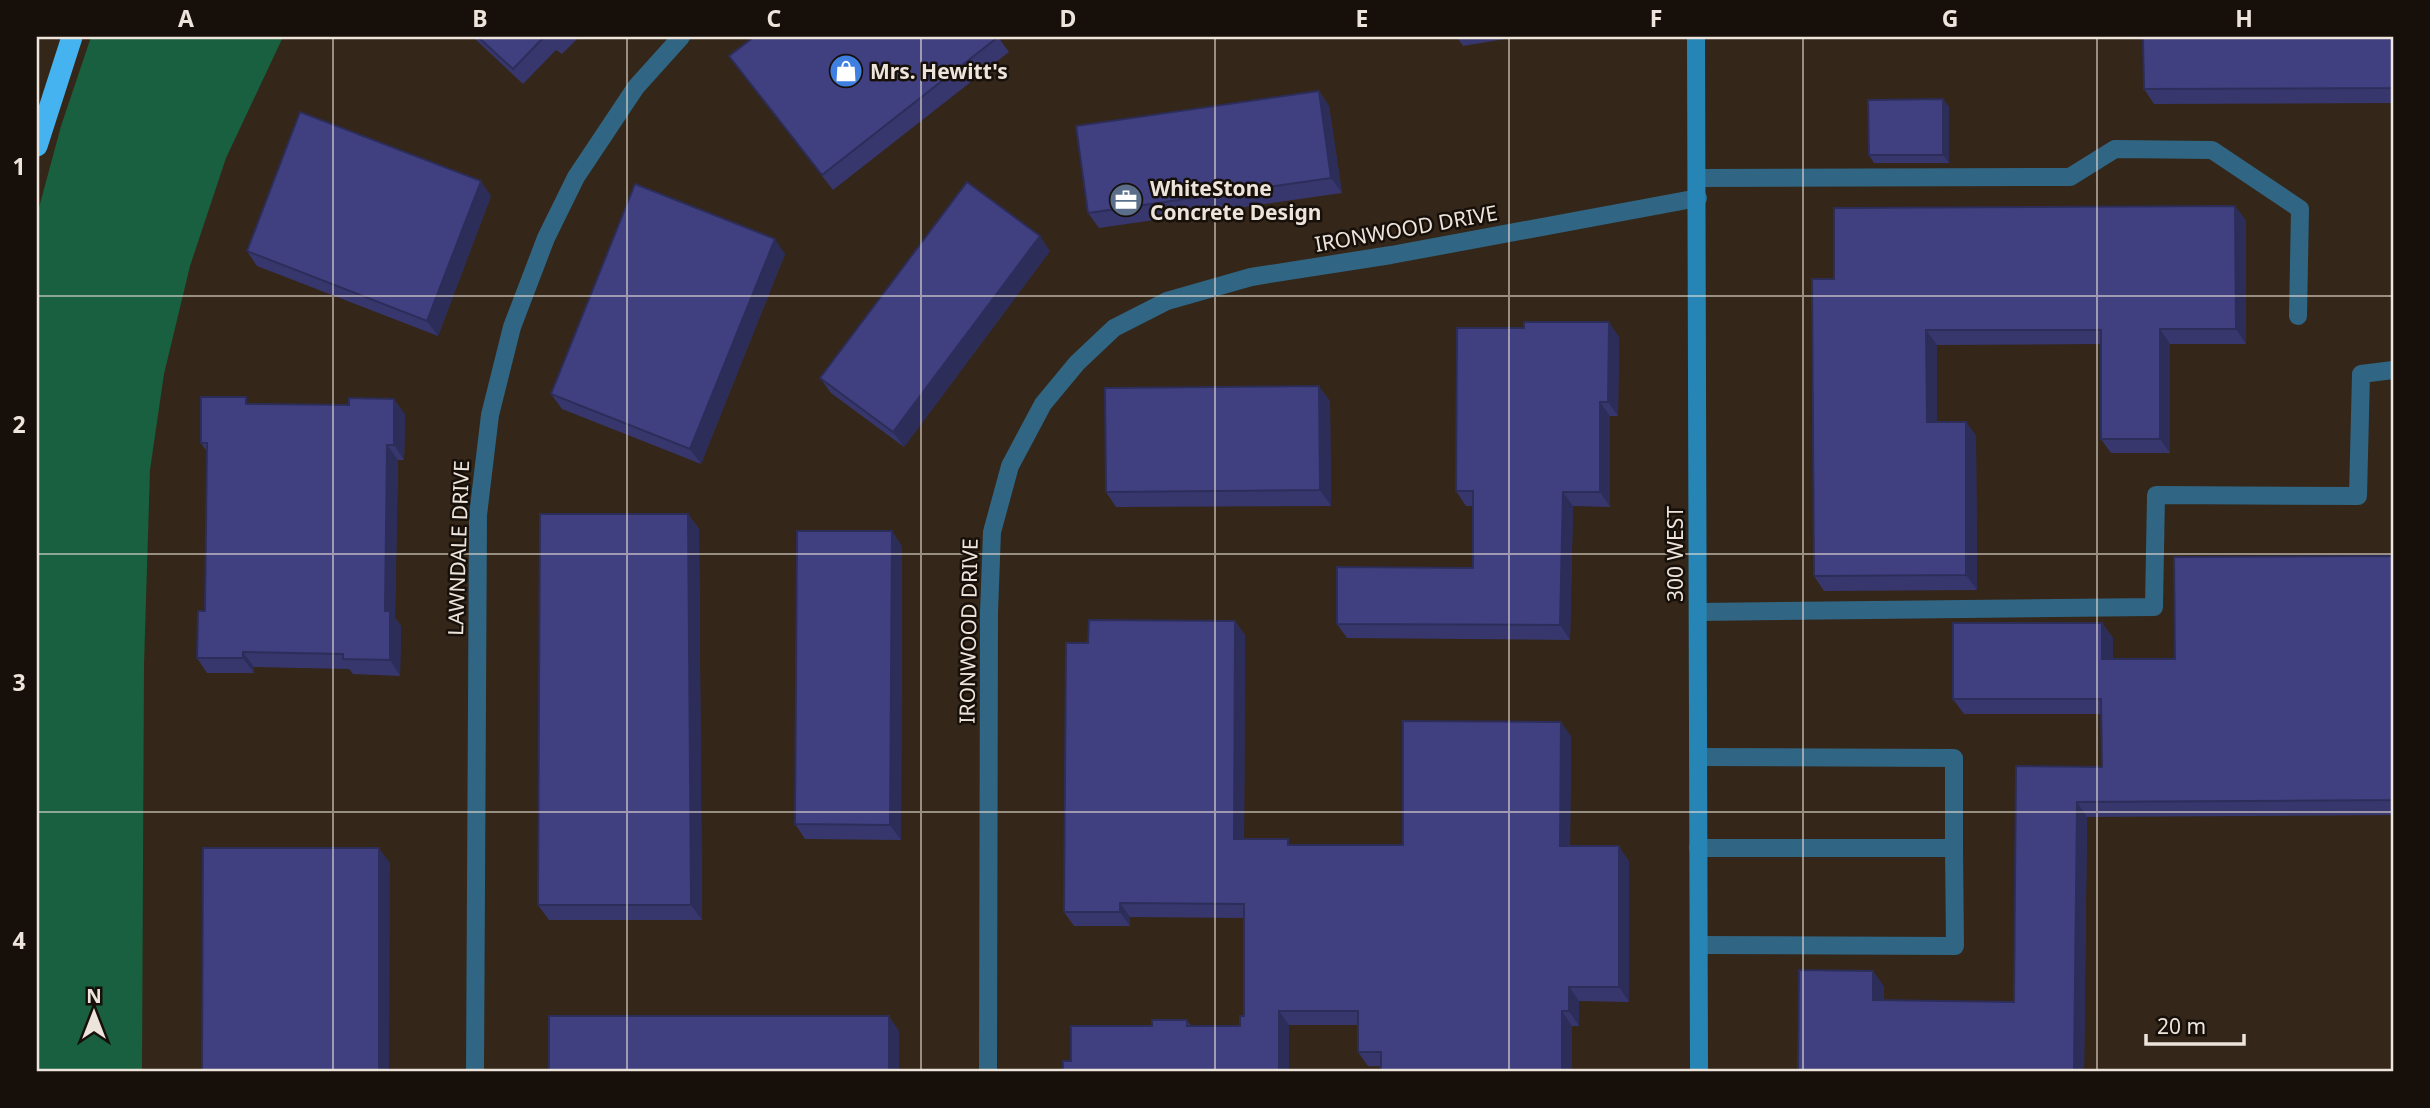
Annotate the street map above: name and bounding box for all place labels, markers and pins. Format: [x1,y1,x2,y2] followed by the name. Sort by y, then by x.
[827,52,865,90] shop icon: Mrs. Hewitt's
[870,57,1008,85] place label: Mrs. Hewitt's
[1150,174,1321,226] place label: WhiteStone Concrete Design
[1107,181,1145,219] office icon: WhiteStone Concrete Design

